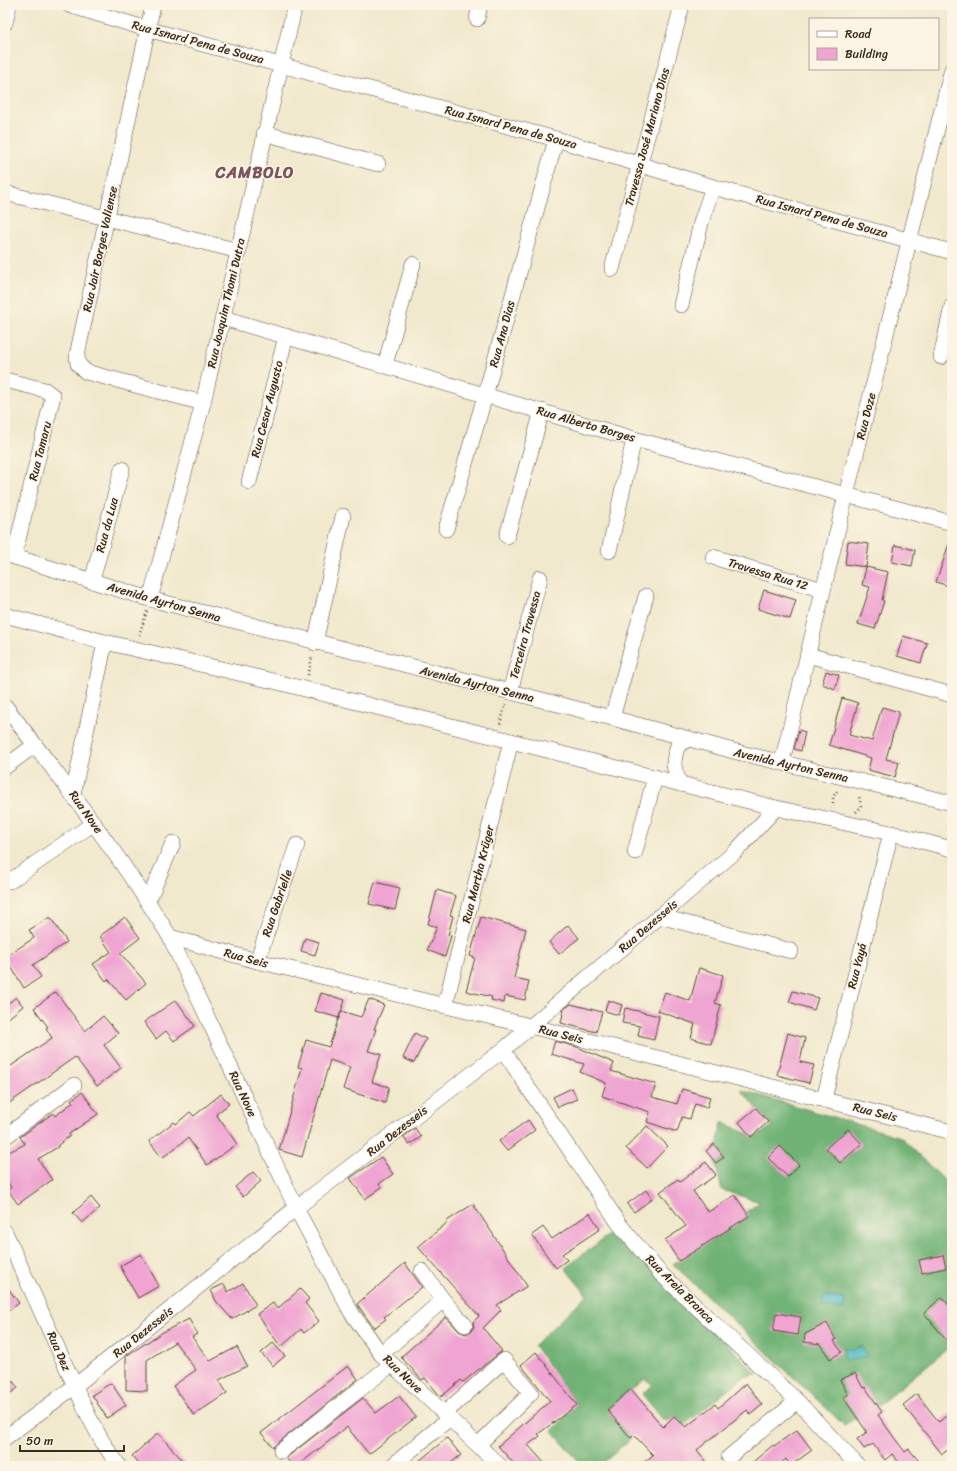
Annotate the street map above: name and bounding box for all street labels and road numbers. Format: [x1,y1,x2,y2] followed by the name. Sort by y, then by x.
[129,14,267,70] street label: Rua Isnard Pena de Souza
[618,65,676,209] street label: Travessa José Mariano Dias
[442,99,580,155] street label: Rua Isnard Pena de Souza
[76,184,124,314] street label: Rua Jair Borges Valiense
[753,188,891,244] street label: Rua Isnard Pena de Souza
[200,236,252,370] street label: Rua Joaquim Thomi Dutra
[483,298,522,370] street label: Rua Ana Dias
[244,358,290,460] street label: Rua Cesar Augusto
[850,390,882,442] street label: Rua Doze
[534,399,638,449] street label: Rua Alberto Borges
[22,418,58,483] street label: Rua Tamaru
[89,494,125,555] street label: Rua da Lua
[725,551,811,597] street label: Travessa Rua 12
[104,575,223,629] street label: Avenida Ayrton Senna
[503,588,547,682] street label: Terceira Travessa
[417,659,536,709] street label: Avenida Ayrton Senna
[730,741,851,789] street label: Avenida Ayrton Senna
[63,786,109,838] street label: Rua Nove
[455,822,501,925] street label: Rua Martha Krüger
[255,866,299,940] street label: Rua Gabrielle
[613,893,683,958] street label: Rua Dezesseis
[841,941,873,991] street label: Rua Yayá
[221,942,271,975] street label: Rua Seis
[536,1018,586,1050] street label: Rua Seis
[223,1067,263,1121] street label: Rua Nove
[850,1096,900,1128] street label: Rua Seis
[361,1100,433,1162] street label: Rua Dezesseis
[640,1249,720,1329] street label: Rua Areia Branca
[108,1300,179,1364] street label: Rua Dezesseis
[41,1328,78,1375] street label: Rua Dez
[378,1349,428,1399] street label: Rua Nove

